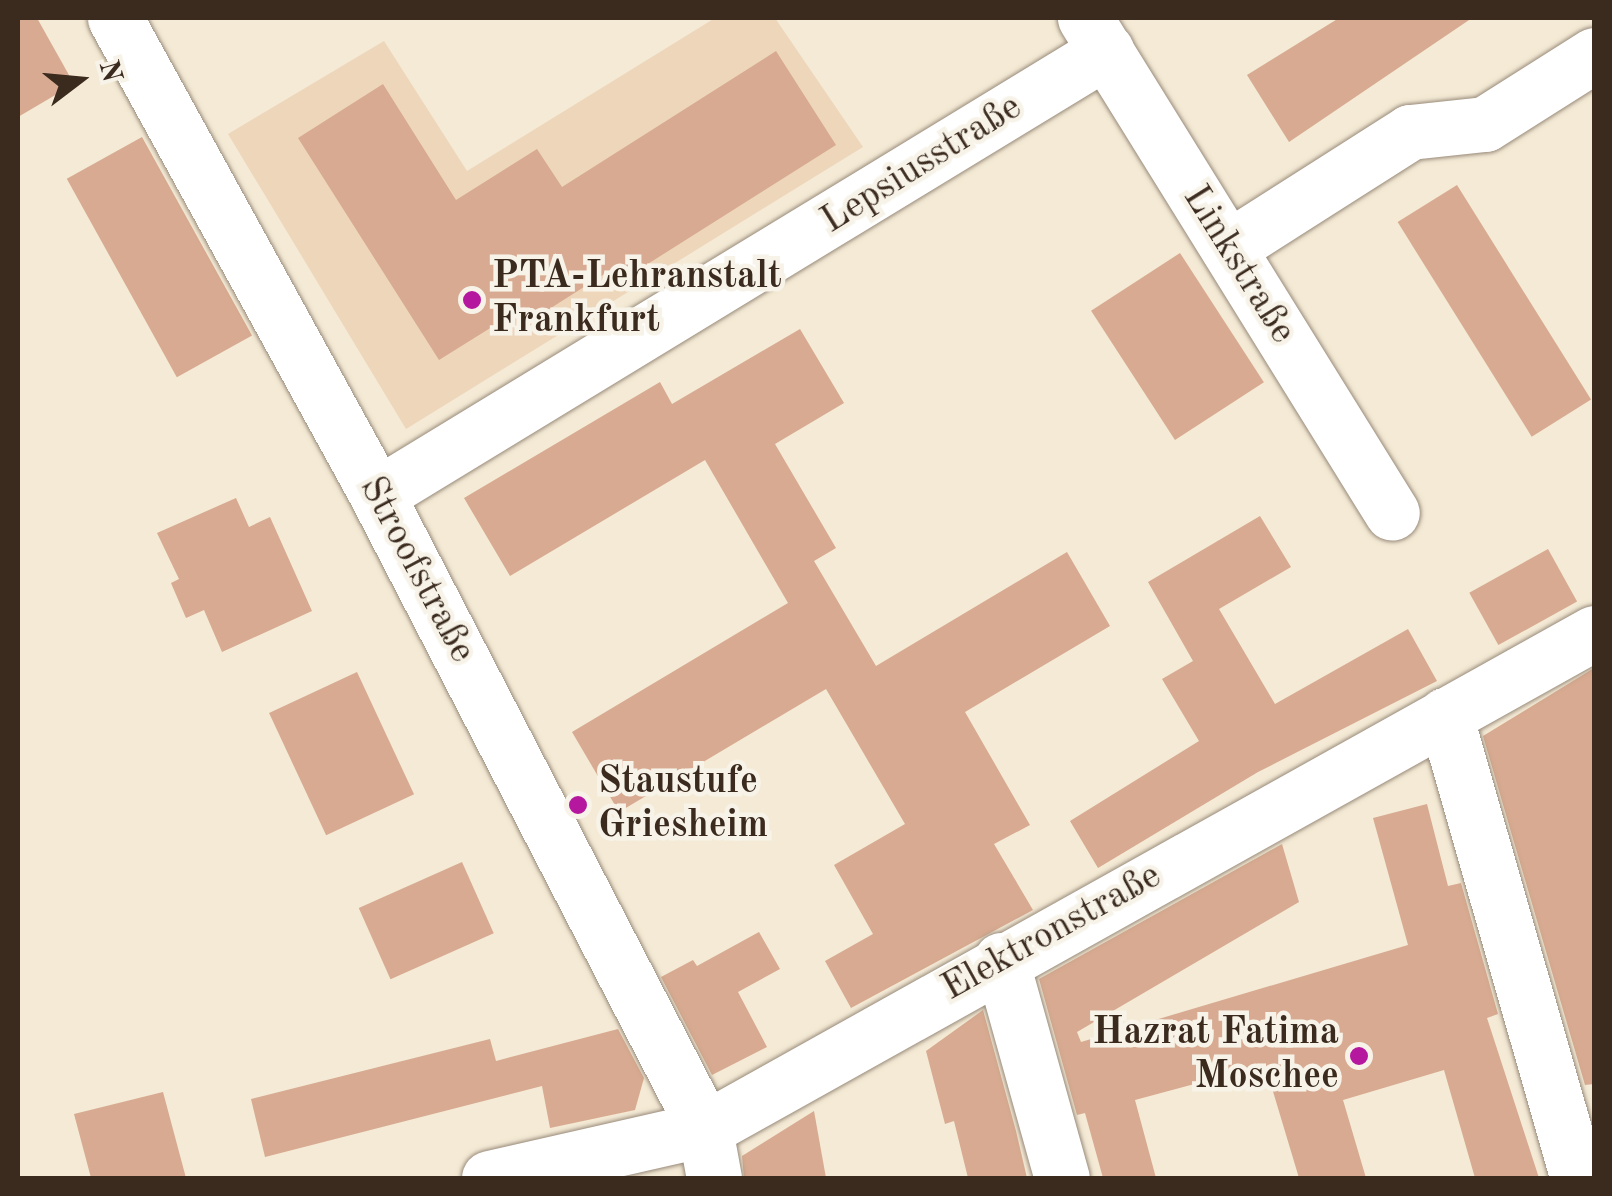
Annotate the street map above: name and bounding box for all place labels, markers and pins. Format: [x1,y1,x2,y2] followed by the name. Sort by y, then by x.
[492,255,782,344] place label: PTA-Lehranstalt Frankfurt
[461,289,483,311] marker: PTA-Lehranstalt Frankfurt
[598,760,768,849] place label: Staustufe Griesheim
[567,794,589,816] marker: Staustufe Griesheim
[1092,1011,1339,1100] place label: Hazrat Fatima Moschee
[1348,1045,1370,1067] marker: Hazrat Fatima Moschee

